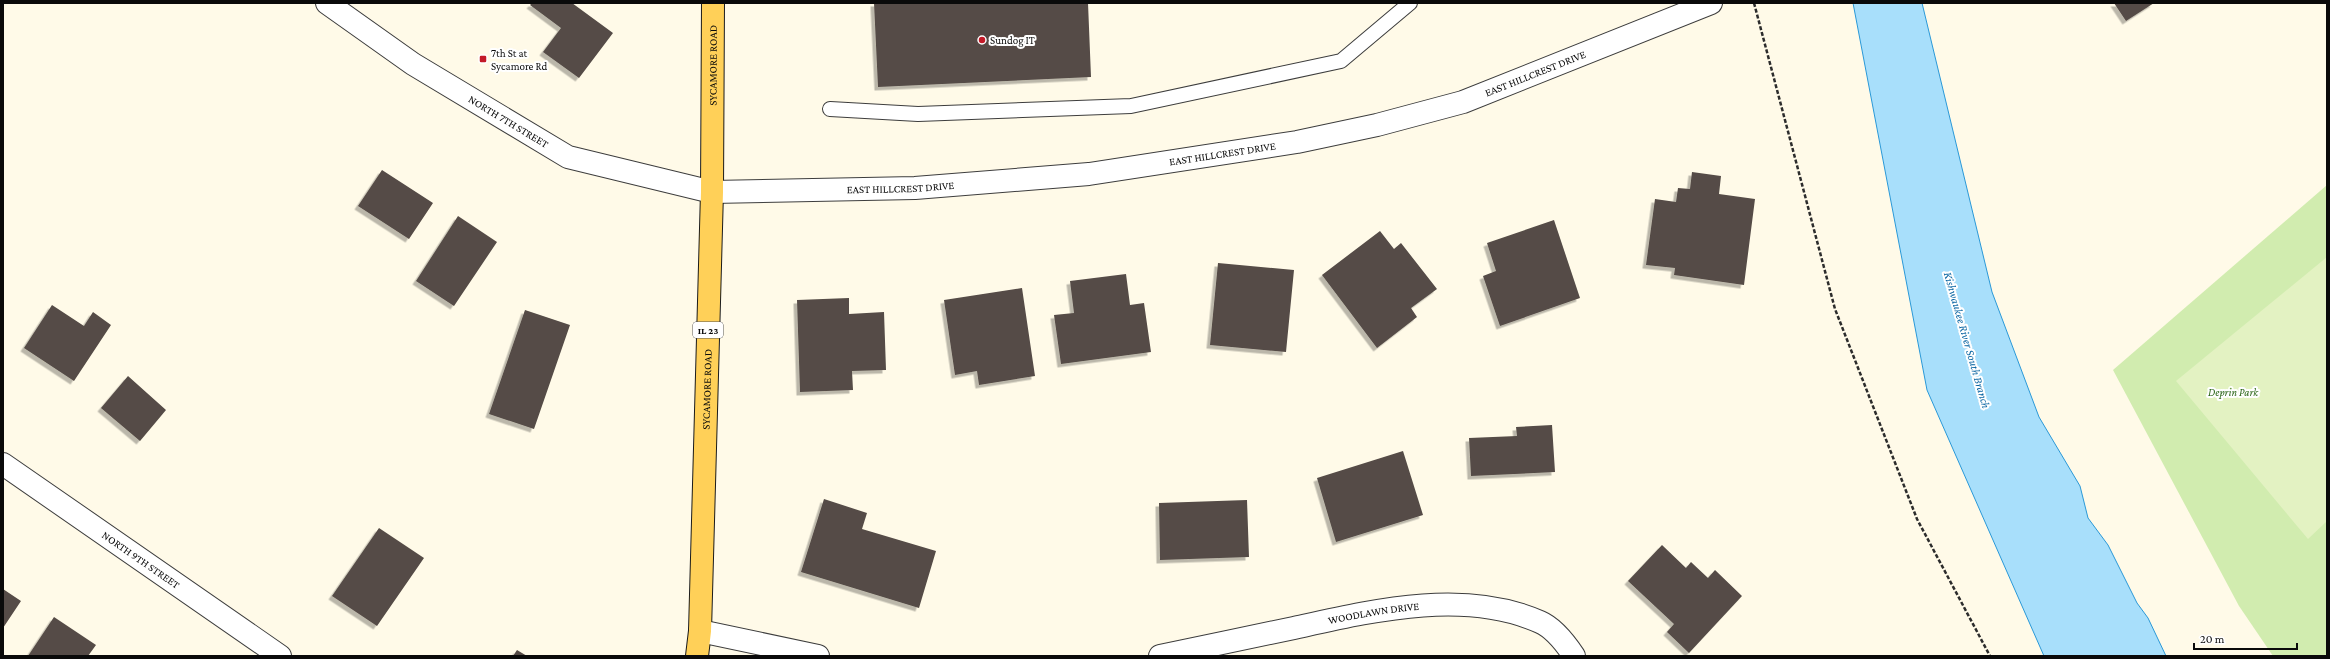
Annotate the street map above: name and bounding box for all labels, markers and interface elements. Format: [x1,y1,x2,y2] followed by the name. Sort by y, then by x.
[706,25,719,106] street label: SYCAMORE ROAD
[990,34,1035,47] place label: Sundog IT
[977,35,987,45] marker: Sundog IT
[491,47,547,73] place label: 7th St at Sycamore Rd
[1483,48,1587,99] street label: EAST HILLCREST DRIVE
[478,54,488,64] marker: 7th St at Sycamore Rd
[466,93,551,150] street label: NORTH 7TH STREET
[1168,139,1277,168] street label: EAST HILLCREST DRIVE
[847,179,955,195] street label: EAST HILLCREST DRIVE
[1941,270,1993,410] water label: Kishwaukee River South Branch
[693,322,723,338] road number: IL 23
[700,349,714,430] street label: SYCAMORE ROAD
[2208,386,2259,399] park label: Deprin Park
[100,529,182,591] street label: NORTH 9TH STREET
[1327,600,1420,626] street label: WOODLAWN DRIVE
[2194,625,2297,651] scale bar
[2200,632,2225,646] text: 20 m

